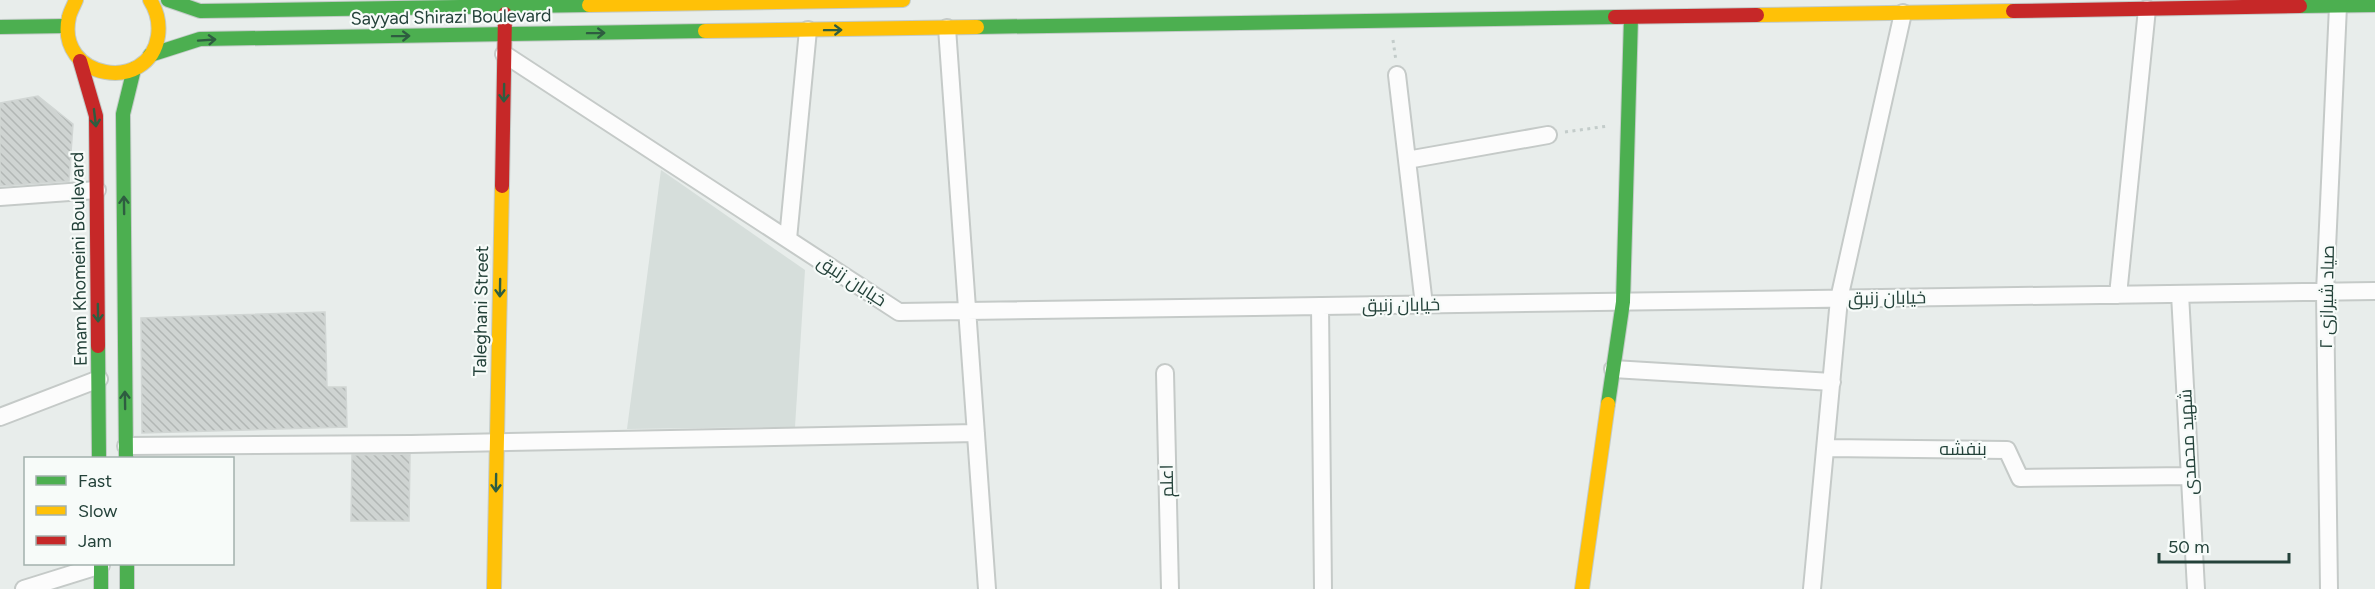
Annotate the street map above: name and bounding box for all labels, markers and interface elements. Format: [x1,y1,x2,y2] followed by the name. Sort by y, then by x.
[350,4,552,30] street label: Sayyad Shirazi Boulevard
[823,24,843,35] one-way arrow
[586,27,606,39] one-way arrow
[391,30,411,42] one-way arrow
[196,34,216,45] one-way arrow
[498,83,509,103] one-way arrow
[89,107,100,127] one-way arrow
[66,152,92,366] street label: Emam Khomeini Boulevard
[118,196,130,216] one-way arrow
[469,245,493,377] street label: Taleghani Street
[2315,245,2339,349] street label: صیاد شیرازی ۲
[813,251,891,312] street label: خیابان زنبق
[494,278,506,298] one-way arrow
[1848,286,1926,311] street label: خیابان زنبق
[1362,293,1440,318] street label: خیابان زنبق
[92,302,104,322] one-way arrow
[2174,388,2202,496] street label: شهید محمدی
[119,391,131,411] one-way arrow
[1939,438,1987,460] street label: بنفشه
[24,457,234,565] legend
[1156,464,1179,498] street label: اعلم
[78,470,112,492] text: Fast
[490,473,501,493] one-way arrow
[78,500,117,522] text: Slow
[2159,526,2290,564] scale bar
[78,530,112,552] text: Jam
[2168,536,2210,558] text: 50 m

